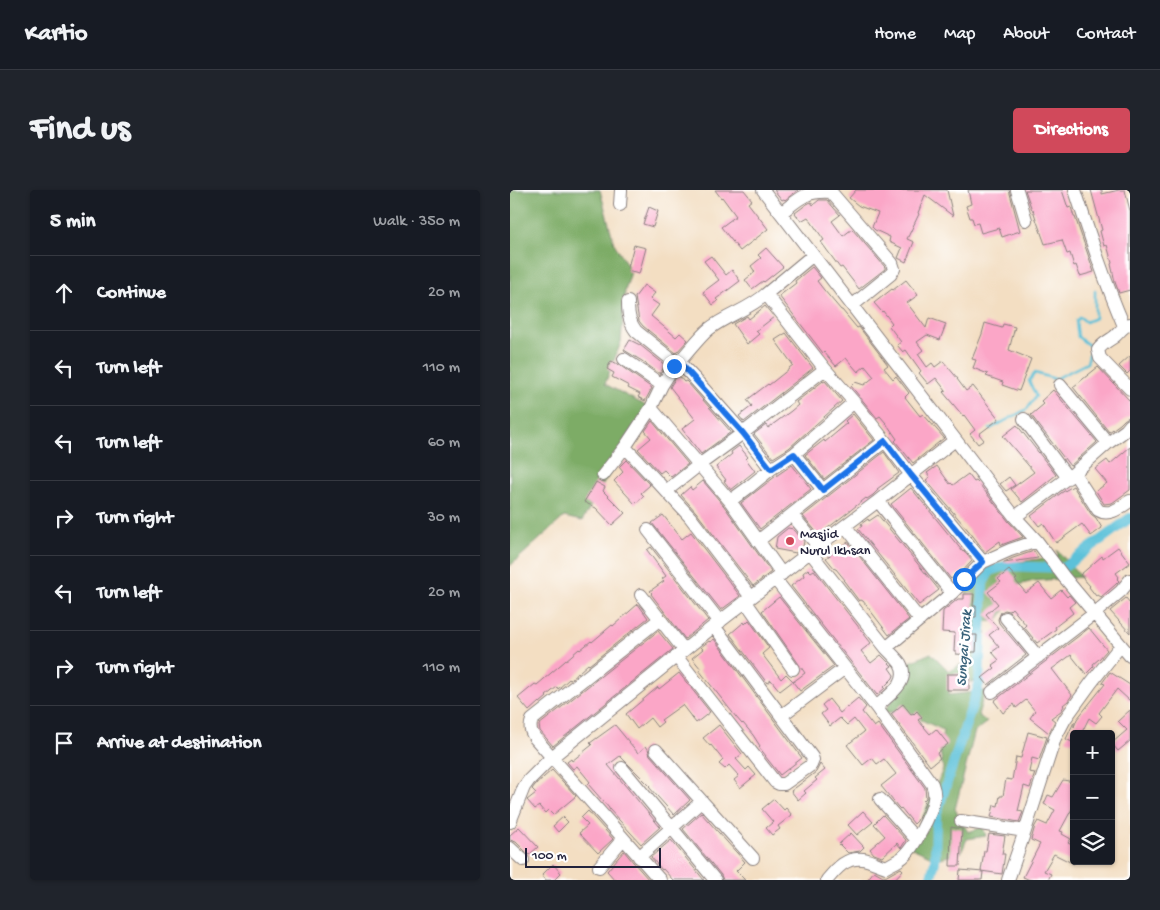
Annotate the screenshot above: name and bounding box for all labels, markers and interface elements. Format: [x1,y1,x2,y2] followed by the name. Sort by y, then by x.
[25,20,88,49] text: Kartio
[874,24,916,45] text: Home
[944,24,975,45] text: Map
[1003,24,1049,45] text: About
[1077,24,1135,45] text: Contact
[1013,108,1130,153] button: Directions
[30,110,130,151] text: Find us
[50,210,95,235] text: 5 min
[373,213,460,232] text: Walk · 350 m
[50,279,78,307] icon: ahead
[97,282,166,305] text: Continue
[428,284,460,303] text: 20 m
[50,354,78,382] icon: left
[663,355,686,378] route end
[97,357,161,380] text: Turn left
[423,359,460,378] text: 110 m
[50,429,78,457] icon: left
[97,432,161,455] text: Turn left
[428,434,460,453] text: 60 m
[50,504,78,532] icon: right
[97,507,173,530] text: Turn right
[427,509,460,528] text: 30 m
[800,527,871,560] place label: Masjid Nurul Ikhsan
[784,535,796,547] marker: Masjid Nurul Ikhsan
[953,568,976,591] route start
[50,579,78,607] icon: left
[97,582,161,605] text: Turn left
[428,584,460,603] text: 20 m
[953,608,977,687] water label: Sungai Jirak
[50,654,78,682] icon: right
[97,657,173,680] text: Turn right
[423,659,460,678] text: 110 m
[50,729,78,757] icon: arrive
[1070,730,1115,865] map controls
[1070,730,1115,775] button: +
[97,732,261,755] text: Arrive at destination
[1070,775,1115,820] button: −
[1070,820,1115,865] button: layers
[525,845,661,868] scale bar
[532,848,567,865] text: 100 m

